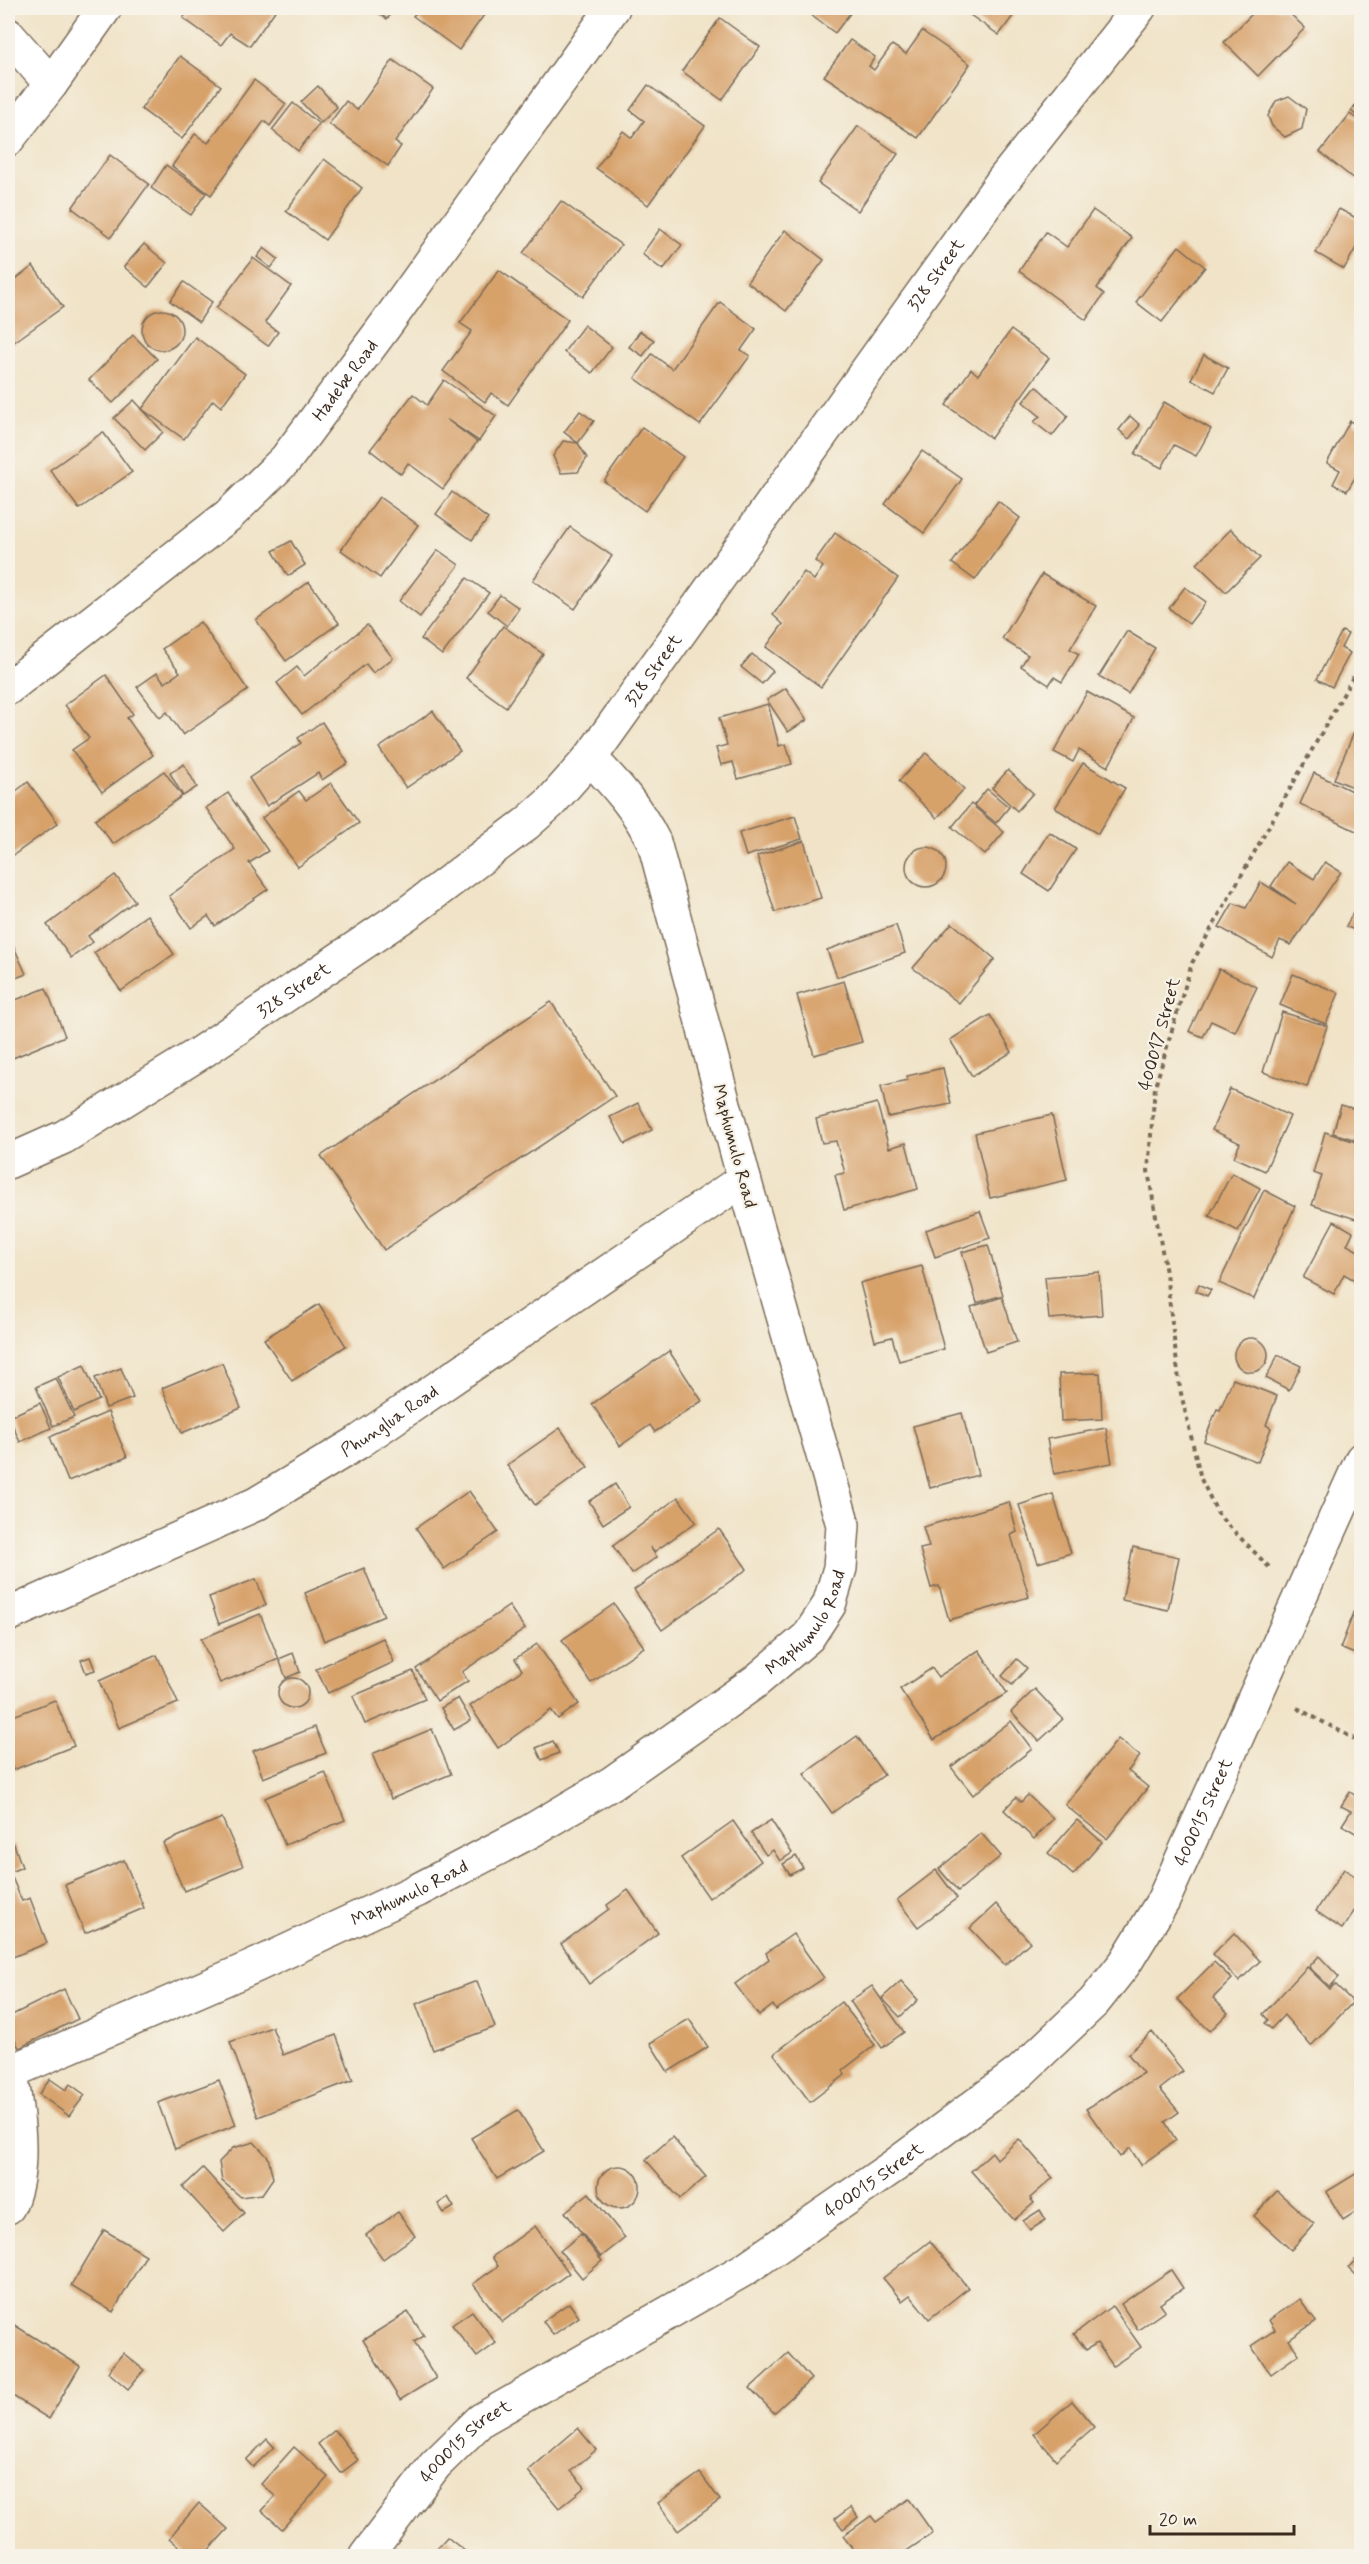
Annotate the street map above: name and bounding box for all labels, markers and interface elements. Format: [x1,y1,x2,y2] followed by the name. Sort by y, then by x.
[902,234,971,316] street label: 328 Street
[307,335,384,427] street label: Hadebe Road
[620,629,688,712] street label: 328 Street
[253,957,336,1024] street label: 328 Street
[1133,975,1187,1093] street label: 400017 Street
[706,1082,762,1211] street label: Maphumulo Road
[337,1380,443,1463] street label: Phunglua Road
[761,1567,852,1681] street label: Maphumulo Road
[1169,1754,1239,1870] street label: 400015 Street
[347,1855,472,1932] street label: Maphumulo Road
[820,2137,929,2224] street label: 400015 Street
[415,2394,516,2488] street label: 400015 Street
[1150,2498,1294,2536] scale bar
[1159,2508,1197,2532] text: 20 m

